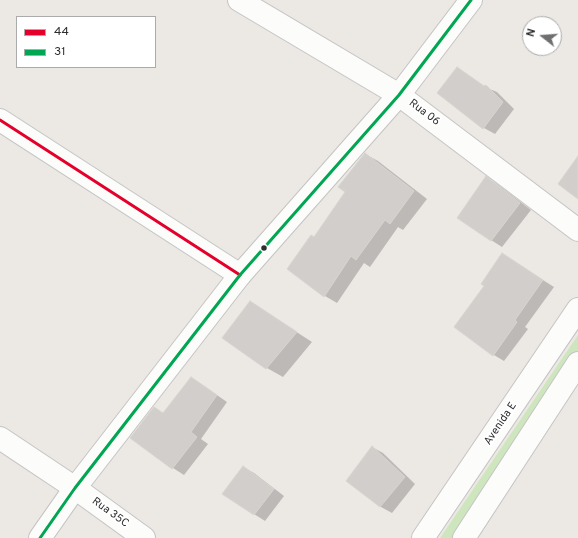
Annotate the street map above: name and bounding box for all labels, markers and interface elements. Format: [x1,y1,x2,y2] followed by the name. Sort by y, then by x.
[16,16,156,68] legend
[522,16,562,56] north arrow
[54,24,69,40] text: 44
[524,27,539,39] text: N
[54,44,66,60] text: 31
[406,97,442,129] street label: Rua 06
[259,243,269,253] unlabelled marker
[482,400,520,448] street label: Avenida E
[89,495,131,531] street label: Rua 35C

